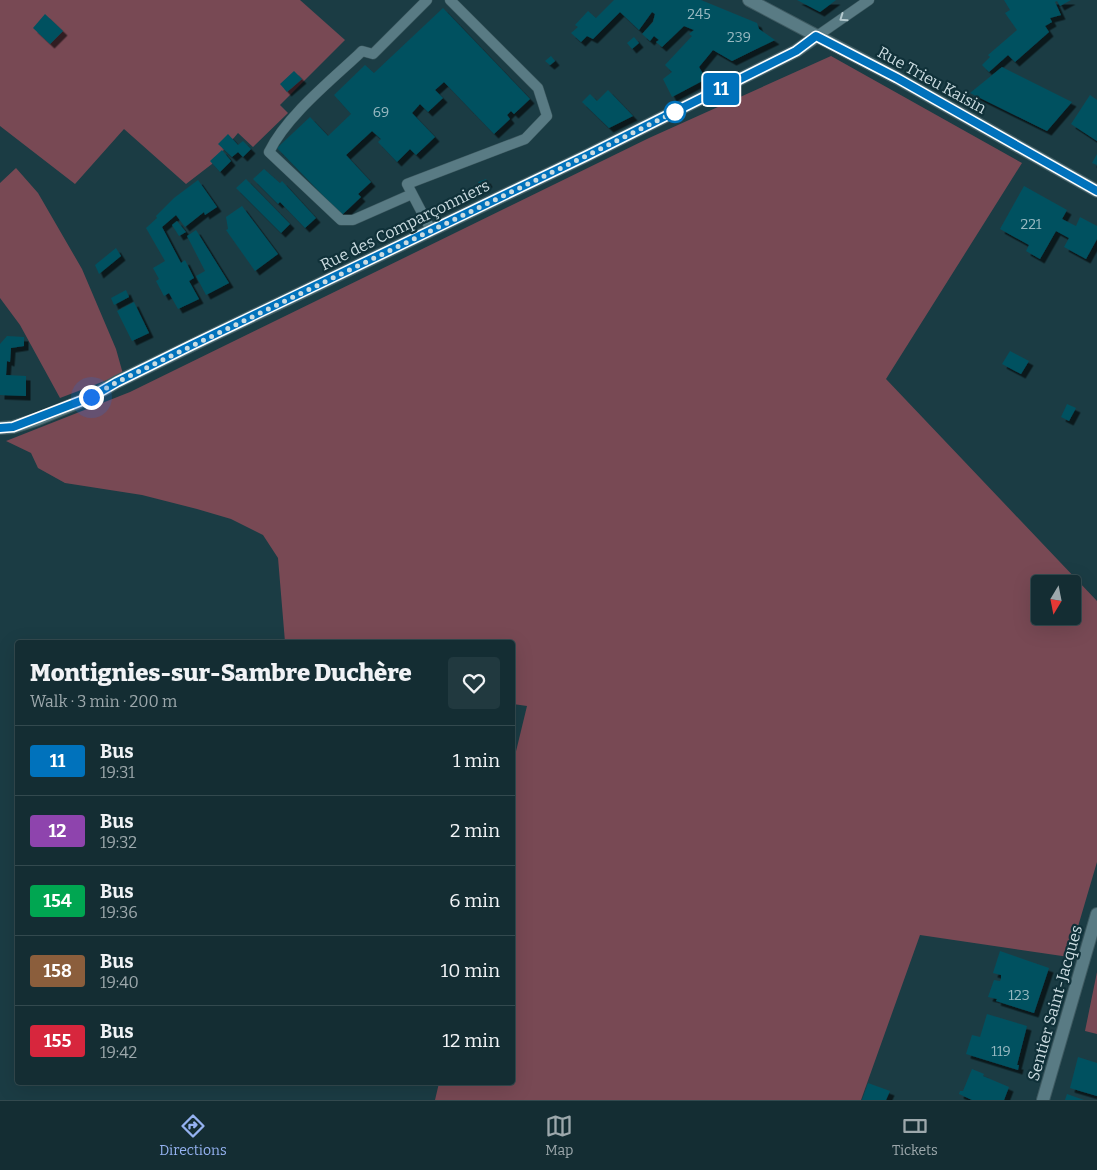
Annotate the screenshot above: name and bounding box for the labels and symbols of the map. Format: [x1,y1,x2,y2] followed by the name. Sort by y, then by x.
[687,6,711,23] house number: 245
[839,12,848,21] one-way arrow
[727,29,751,46] house number: 239
[874,42,990,118] street label: Rue Trieu Kaisin
[698,73,744,105] line badge: 11
[664,101,686,123] unlabelled marker
[373,104,389,121] house number: 69
[317,176,493,274] street label: Rue des Comparçonniers
[1021,216,1042,233] house number: 221
[79,385,104,410] your location
[1031,575,1081,625] north arrow
[1024,923,1086,1083] street label: Sentier Saint-Jacques
[1008,987,1030,1004] house number: 123
[991,1043,1011,1060] house number: 119

